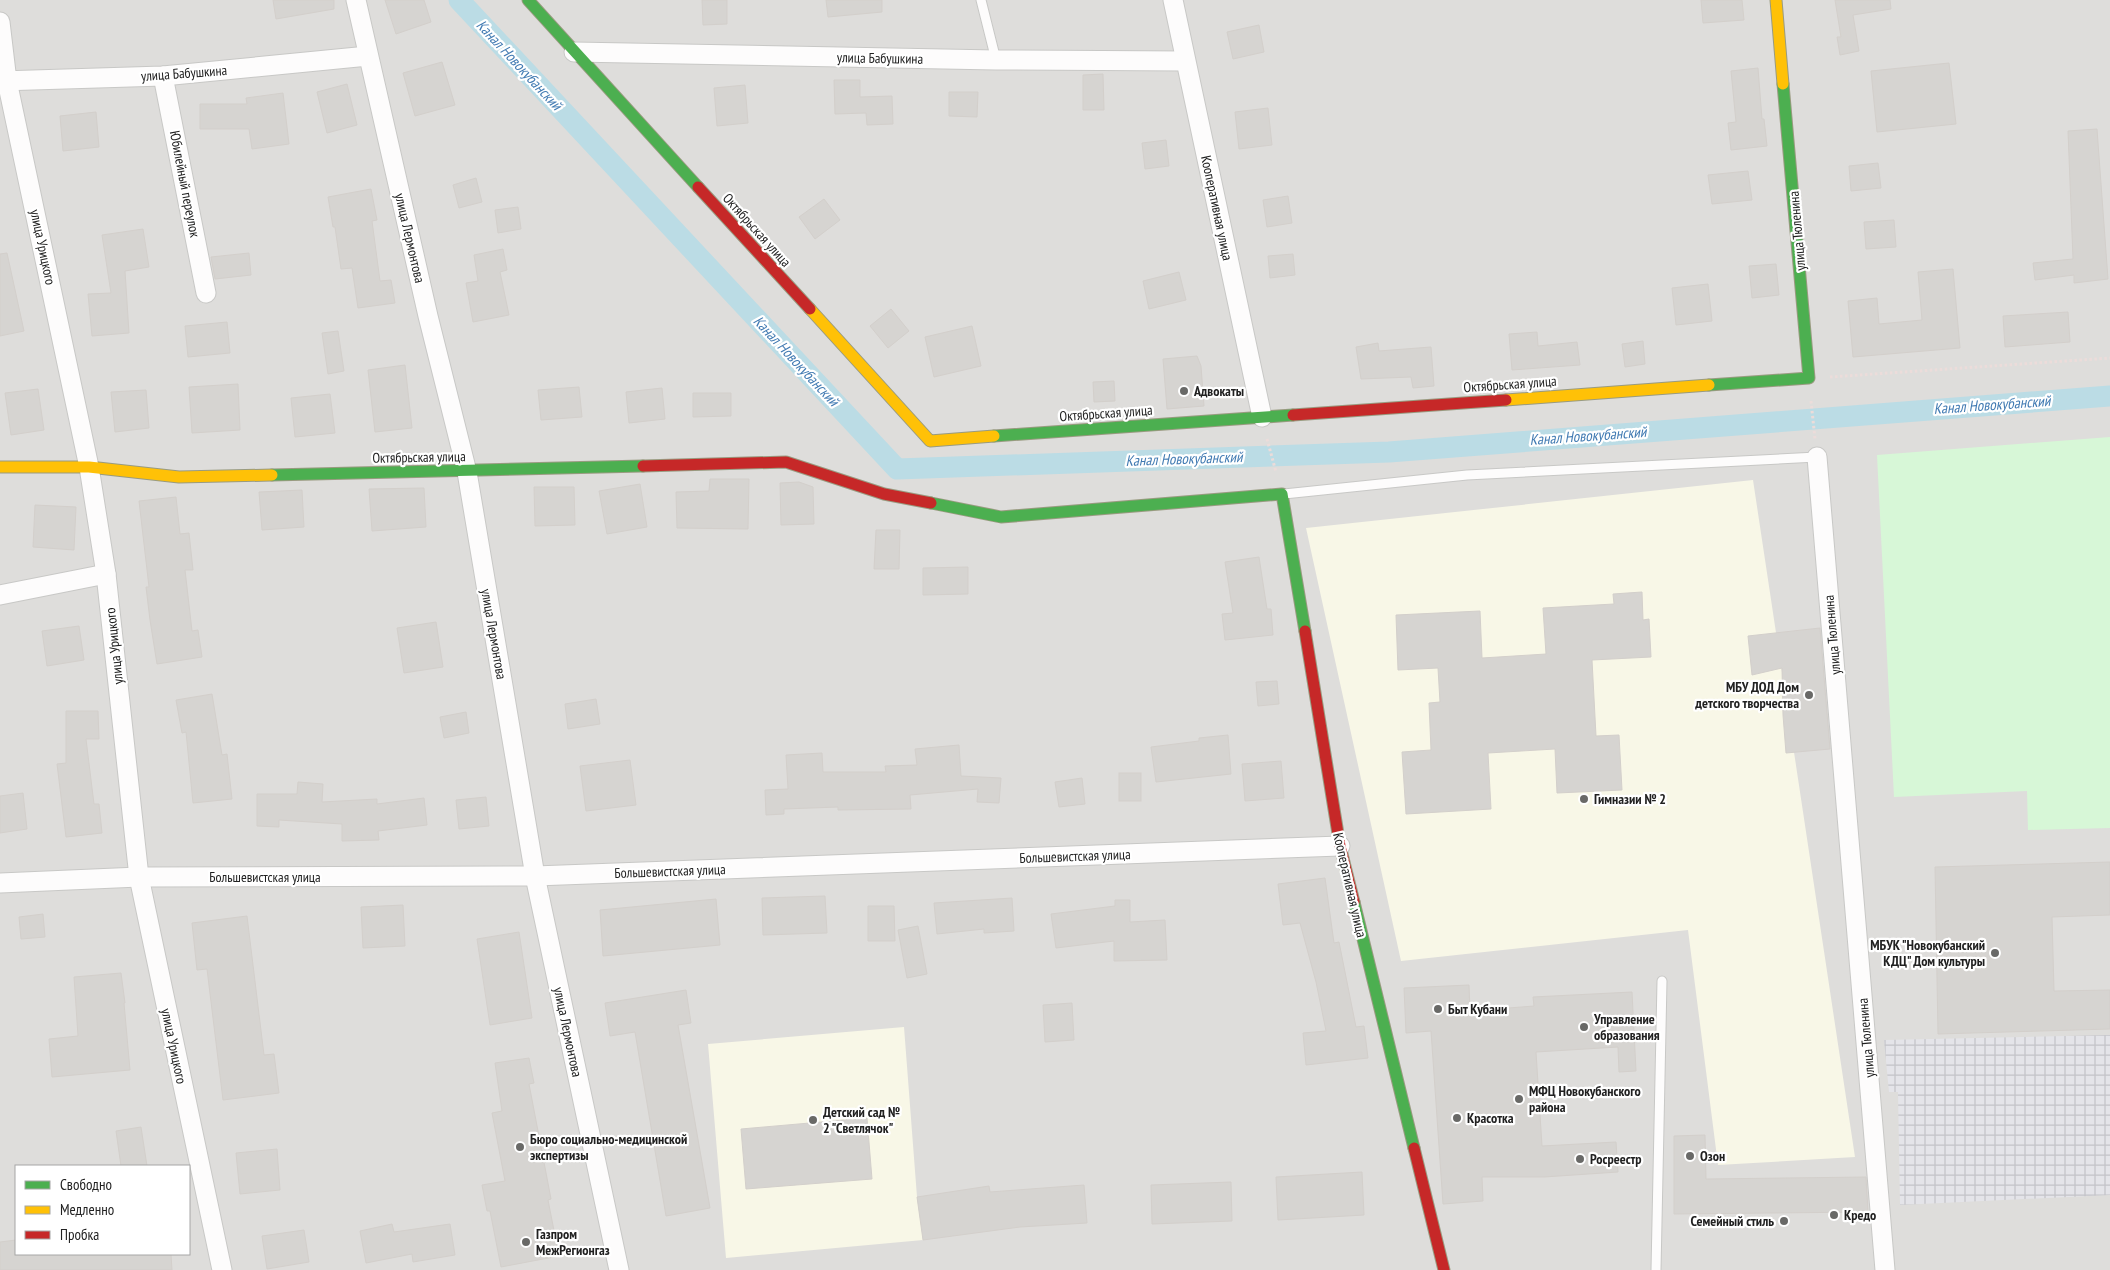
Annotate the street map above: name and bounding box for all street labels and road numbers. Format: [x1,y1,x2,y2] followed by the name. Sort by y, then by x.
[837,48,923,68] street label: улица Бабушкина
[140,61,228,85] street label: улица Бабушкина
[166,129,204,239] street label: Юбилейный переулок
[1197,154,1237,262] street label: Кооперативная улица
[719,189,795,271] street label: Октябрьская улица
[1785,190,1809,272] street label: улица Тюленина
[391,191,429,285] street label: улица Лермонтова
[26,208,60,286] street label: улица Урицкого
[1463,372,1557,396] street label: Октябрьская улица
[1059,401,1153,425] street label: Октябрьская улица
[372,447,466,467] street label: Октябрьская улица
[477,587,511,681] street label: улица Лермонтова
[1820,594,1844,676] street label: улица Тюленина
[101,607,127,685] street label: улица Урицкого
[1329,831,1371,939] street label: Кооперативная улица
[1019,845,1131,867] street label: Большевистская улица
[614,860,726,882] street label: Большевистская улица
[209,868,321,886] street label: Большевистская улица
[550,985,586,1079] street label: улица Лермонтова
[1854,997,1878,1079] street label: улица Тюленина
[157,1007,191,1085] street label: улица Урицкого

